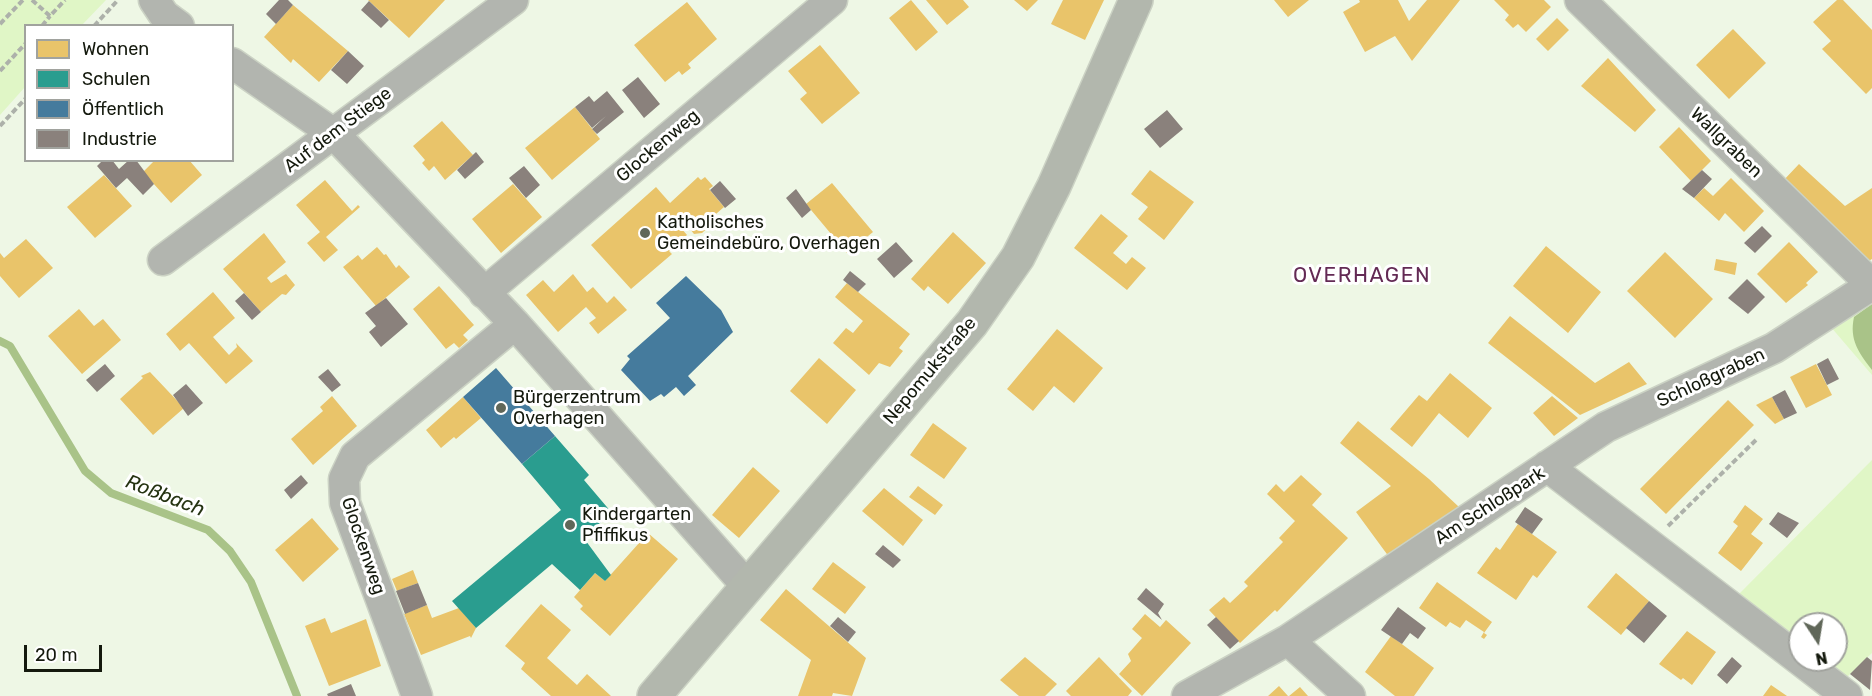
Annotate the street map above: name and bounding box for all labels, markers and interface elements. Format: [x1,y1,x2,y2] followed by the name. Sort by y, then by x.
[24,24,234,162] legend
[82,38,149,60] text: Wohnen
[82,68,150,90] text: Schulen
[280,83,396,177] street label: Auf dem Stiege
[82,98,164,120] text: Öffentlich
[1685,103,1767,183] street label: Wallgraben
[612,105,704,187] street label: Glockenweg
[82,128,157,150] text: Industrie
[657,212,880,254] place label: Katholisches Gemeindebüro, Overhagen
[638,226,652,240] marker: Katholisches Gemeindebüro, Overhagen
[1293,263,1431,289] district label: OVERHAGEN
[879,313,981,429] street label: Nepomukstraße
[1654,344,1768,412] street label: Schloßgraben
[513,387,641,430] place label: Bürgerzentrum Overhagen
[494,401,508,415] marker: Bürgerzentrum Overhagen
[1431,462,1549,550] street label: Am Schloßpark
[122,470,208,522] water label: Roßbach
[336,494,390,598] street label: Glockenweg
[582,504,691,546] place label: Kindergarten Pfiffikus
[563,518,577,532] marker: Kindergarten Pfiffikus
[1788,612,1848,672] north arrow
[27,633,105,671] scale bar
[35,644,77,666] text: 20 m
[1814,648,1829,669] text: N

